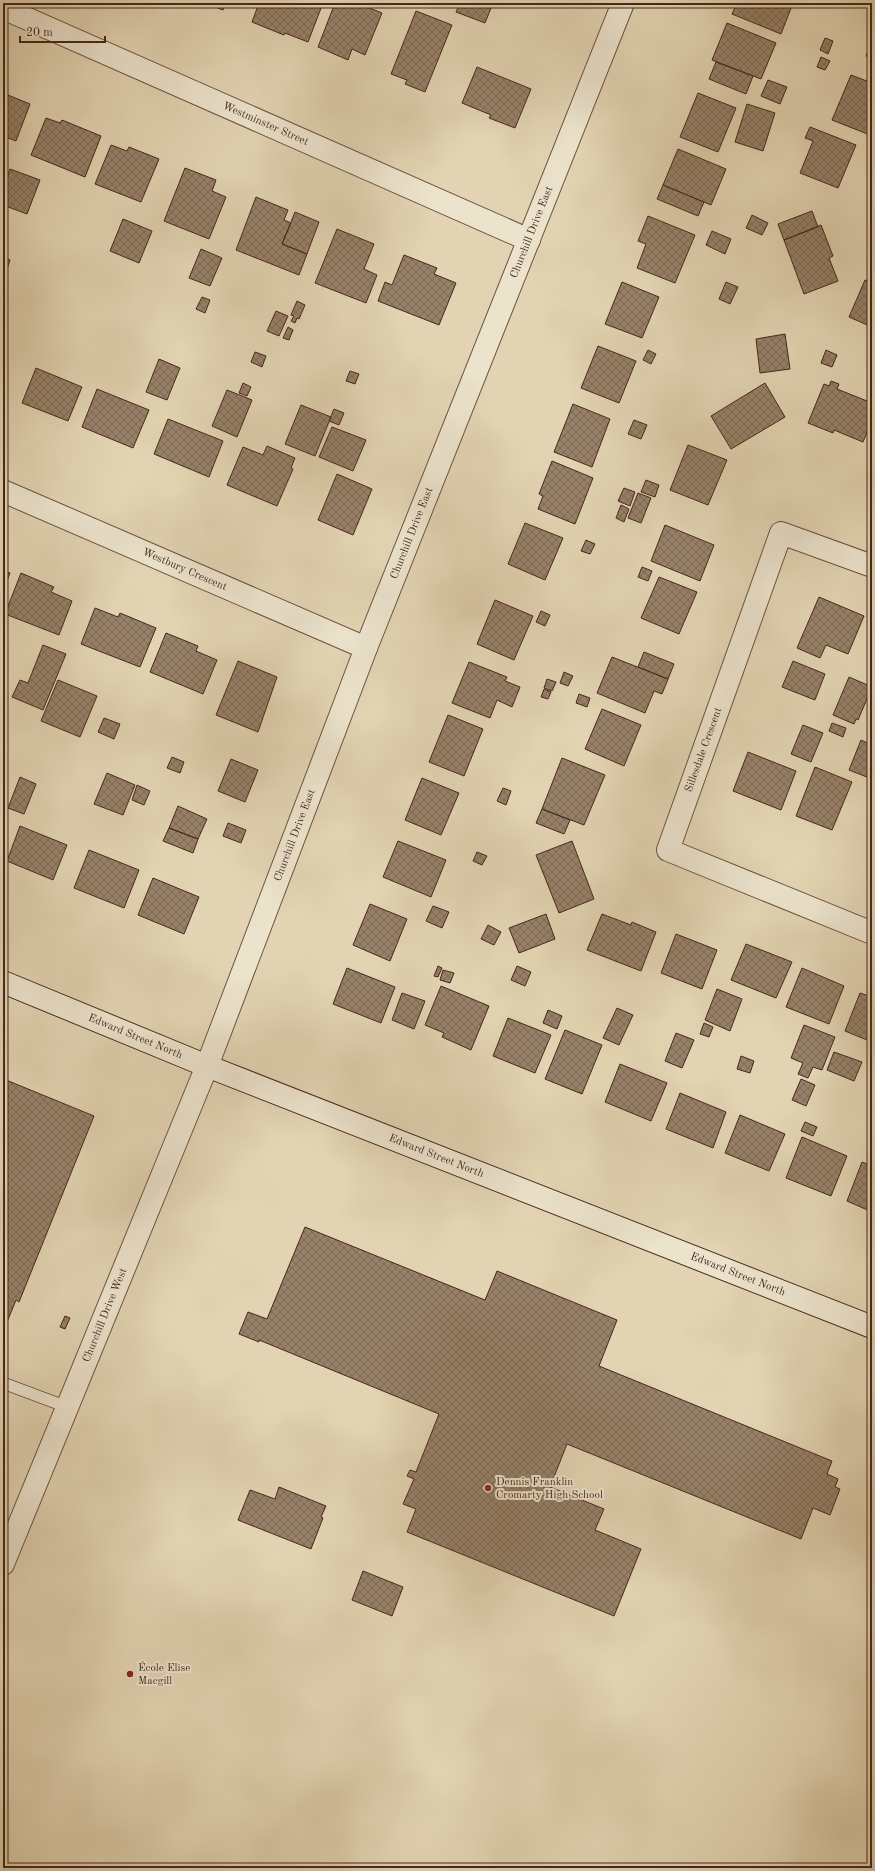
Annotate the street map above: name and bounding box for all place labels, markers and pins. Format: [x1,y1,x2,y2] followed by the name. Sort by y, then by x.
[496,1477,603,1501] place label: Dennis Franklin Cromarty High School
[483,1483,493,1493] marker: Dennis Franklin Cromarty High School
[138,1661,190,1687] place label: École Elise Macgill
[125,1669,135,1679] marker: École Elise Macgill

